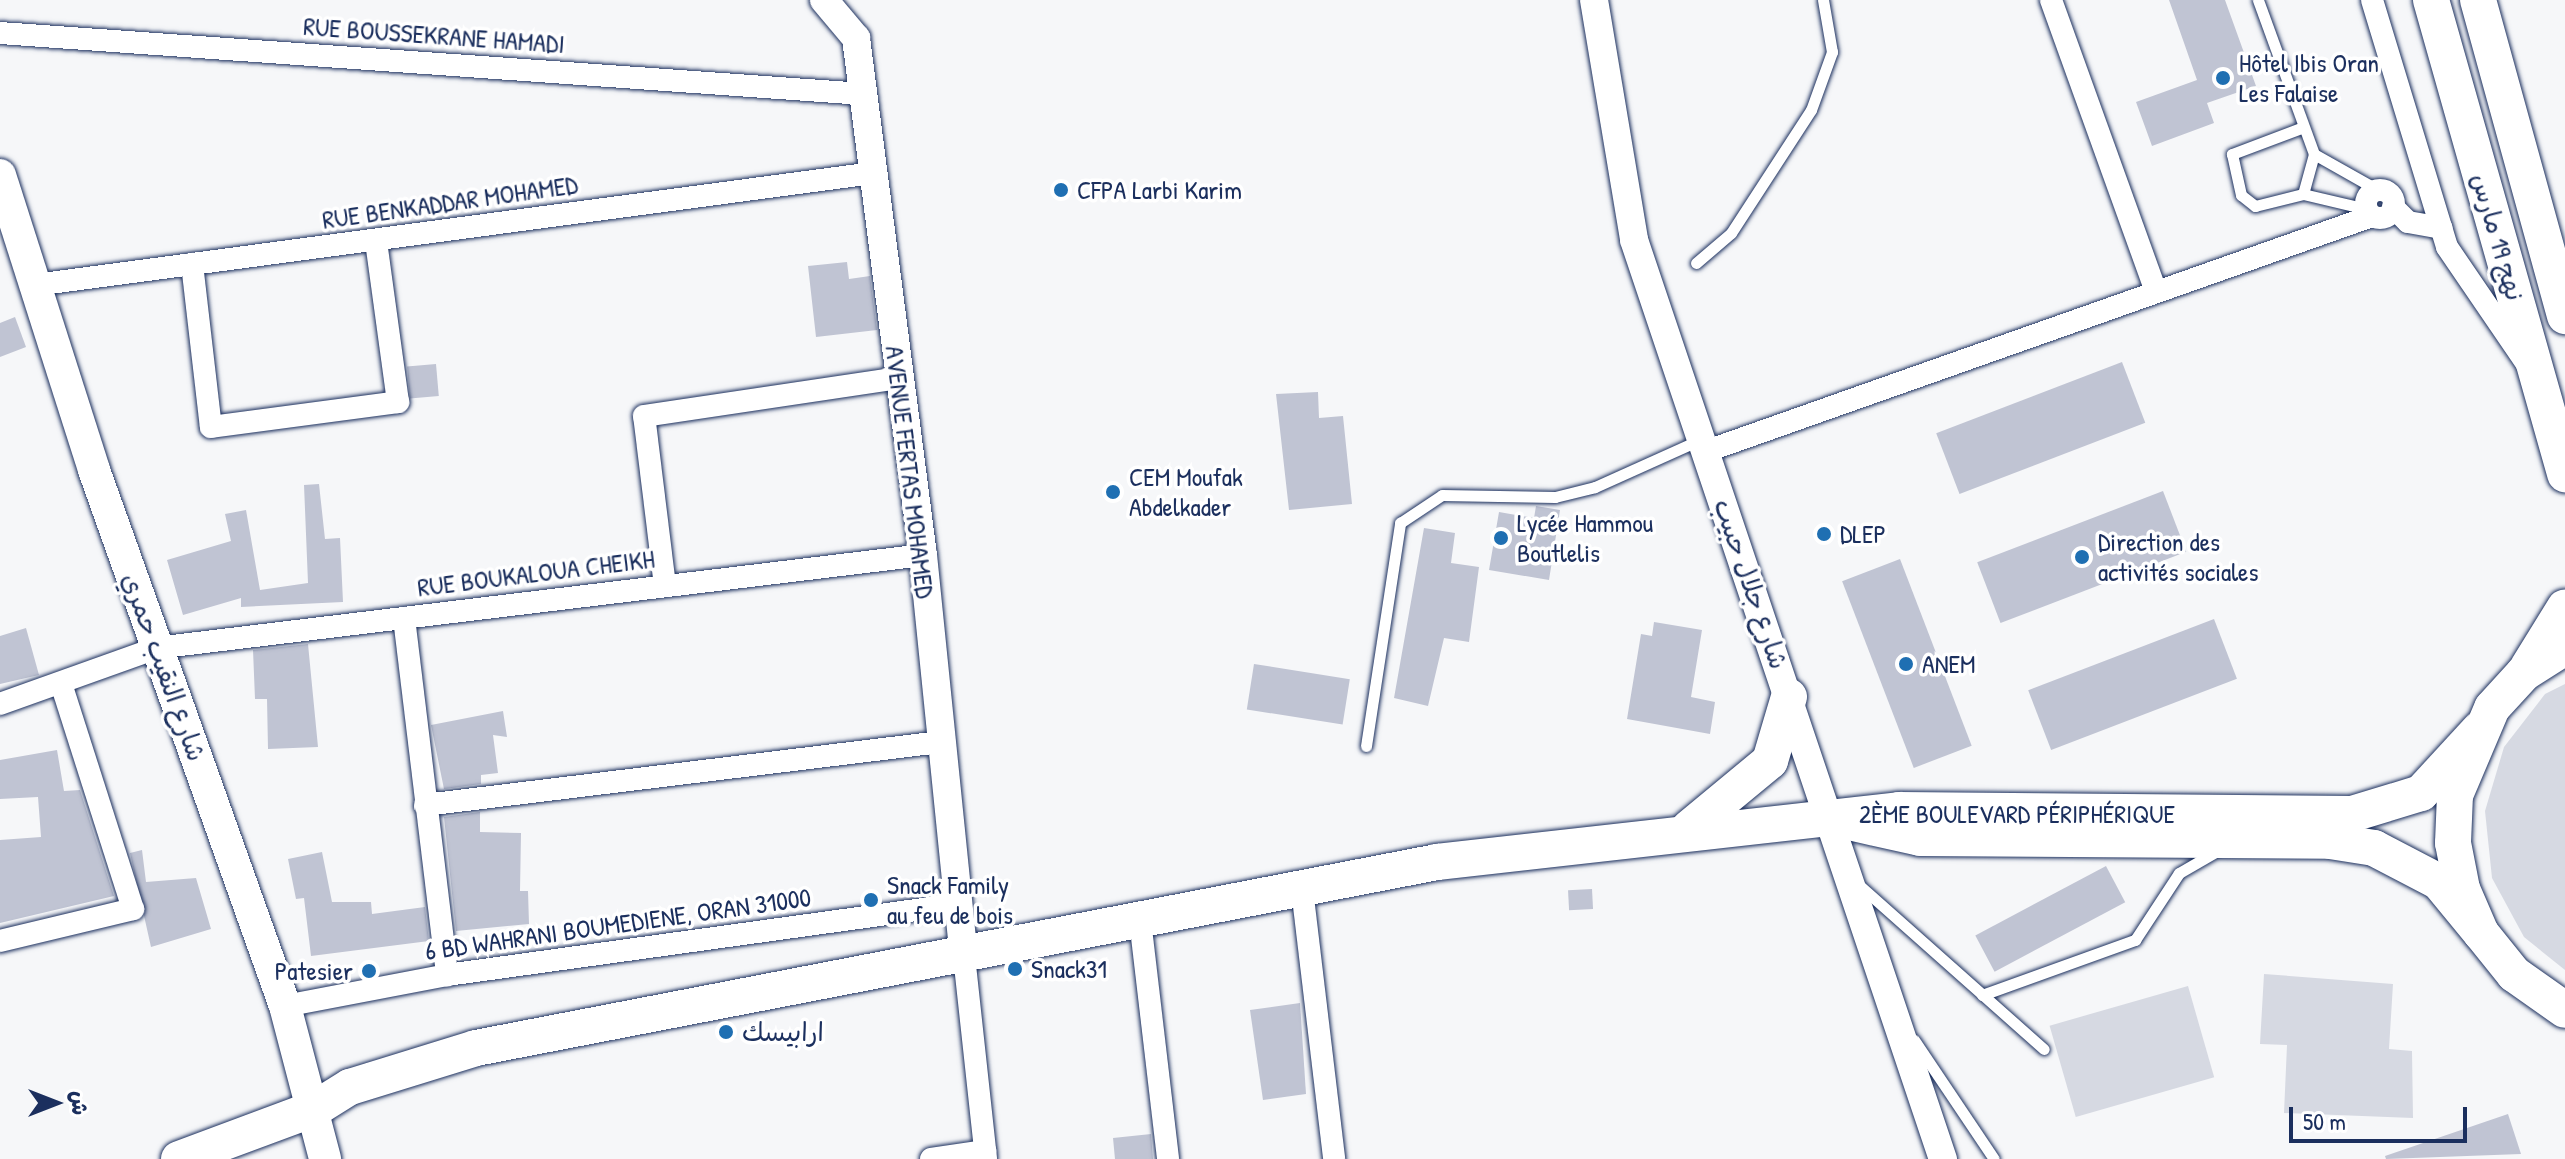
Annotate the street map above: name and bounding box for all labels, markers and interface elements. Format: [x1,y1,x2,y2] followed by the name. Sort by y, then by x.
[302,10,566,60] street label: RUE BOUSSEKRANE HAMADI
[2239,47,2379,108] place label: Hôtel Ibis Oran Les Falaise
[2214,69,2232,87] marker: Hôtel Ibis Oran Les Falaise
[320,169,580,235] street label: RUE BENKADDAR MOHAMED
[2465,170,2531,304] street label: نهج 19 مارس
[1077,174,1242,206] place label: CFPA Larbi Karim
[1052,181,1070,199] marker: CFPA Larbi Karim
[879,344,941,600] street label: AVENUE FERTAS MOHAMED
[1129,461,1243,522] place label: CEM Moufak Abdelkader
[1104,483,1122,501] marker: CEM Moufak Abdelkader
[1707,495,1795,673] street label: شارع جلال حبيب
[1517,507,1653,568] place label: Lycée Hammou Boutlelis
[1840,518,1886,550] place label: DLEP
[1815,525,1833,543] marker: DLEP
[2098,526,2258,588] place label: Direction des activités sociales
[1492,529,1510,547] marker: Lycée Hammou Boutlelis
[416,543,656,603] street label: RUE BOUKALOUA CHEIKH
[2073,548,2091,566] marker: Direction des activités sociales
[115,569,213,765] street label: شارع النقيب حمري
[1922,648,1975,680] place label: ANEM
[1897,655,1915,673] marker: ANEM
[1859,798,2175,830] street label: 2ÈME BOULEVARD PÉRIPHÉRIQUE
[887,869,1013,930] place label: Snack Family au feu de bois
[423,881,813,967] street label: 6 BD WAHRANI BOUMEDIENE, ORAN 31000
[862,891,880,909] marker: Snack Family au feu de bois
[1031,953,1107,985] place label: Snack31
[275,955,353,987] place label: Patesier
[1006,960,1024,978] marker: Snack31
[360,962,378,980] marker: Patesier
[742,1016,824,1048] place label: ارابيسك
[717,1023,735,1041] marker: ارابيسك
[16,1063,96,1143] north arrow
[65,1091,95,1115] text: ش
[2293,1091,2471,1141] scale bar
[2303,1105,2346,1137] text: 50 m

